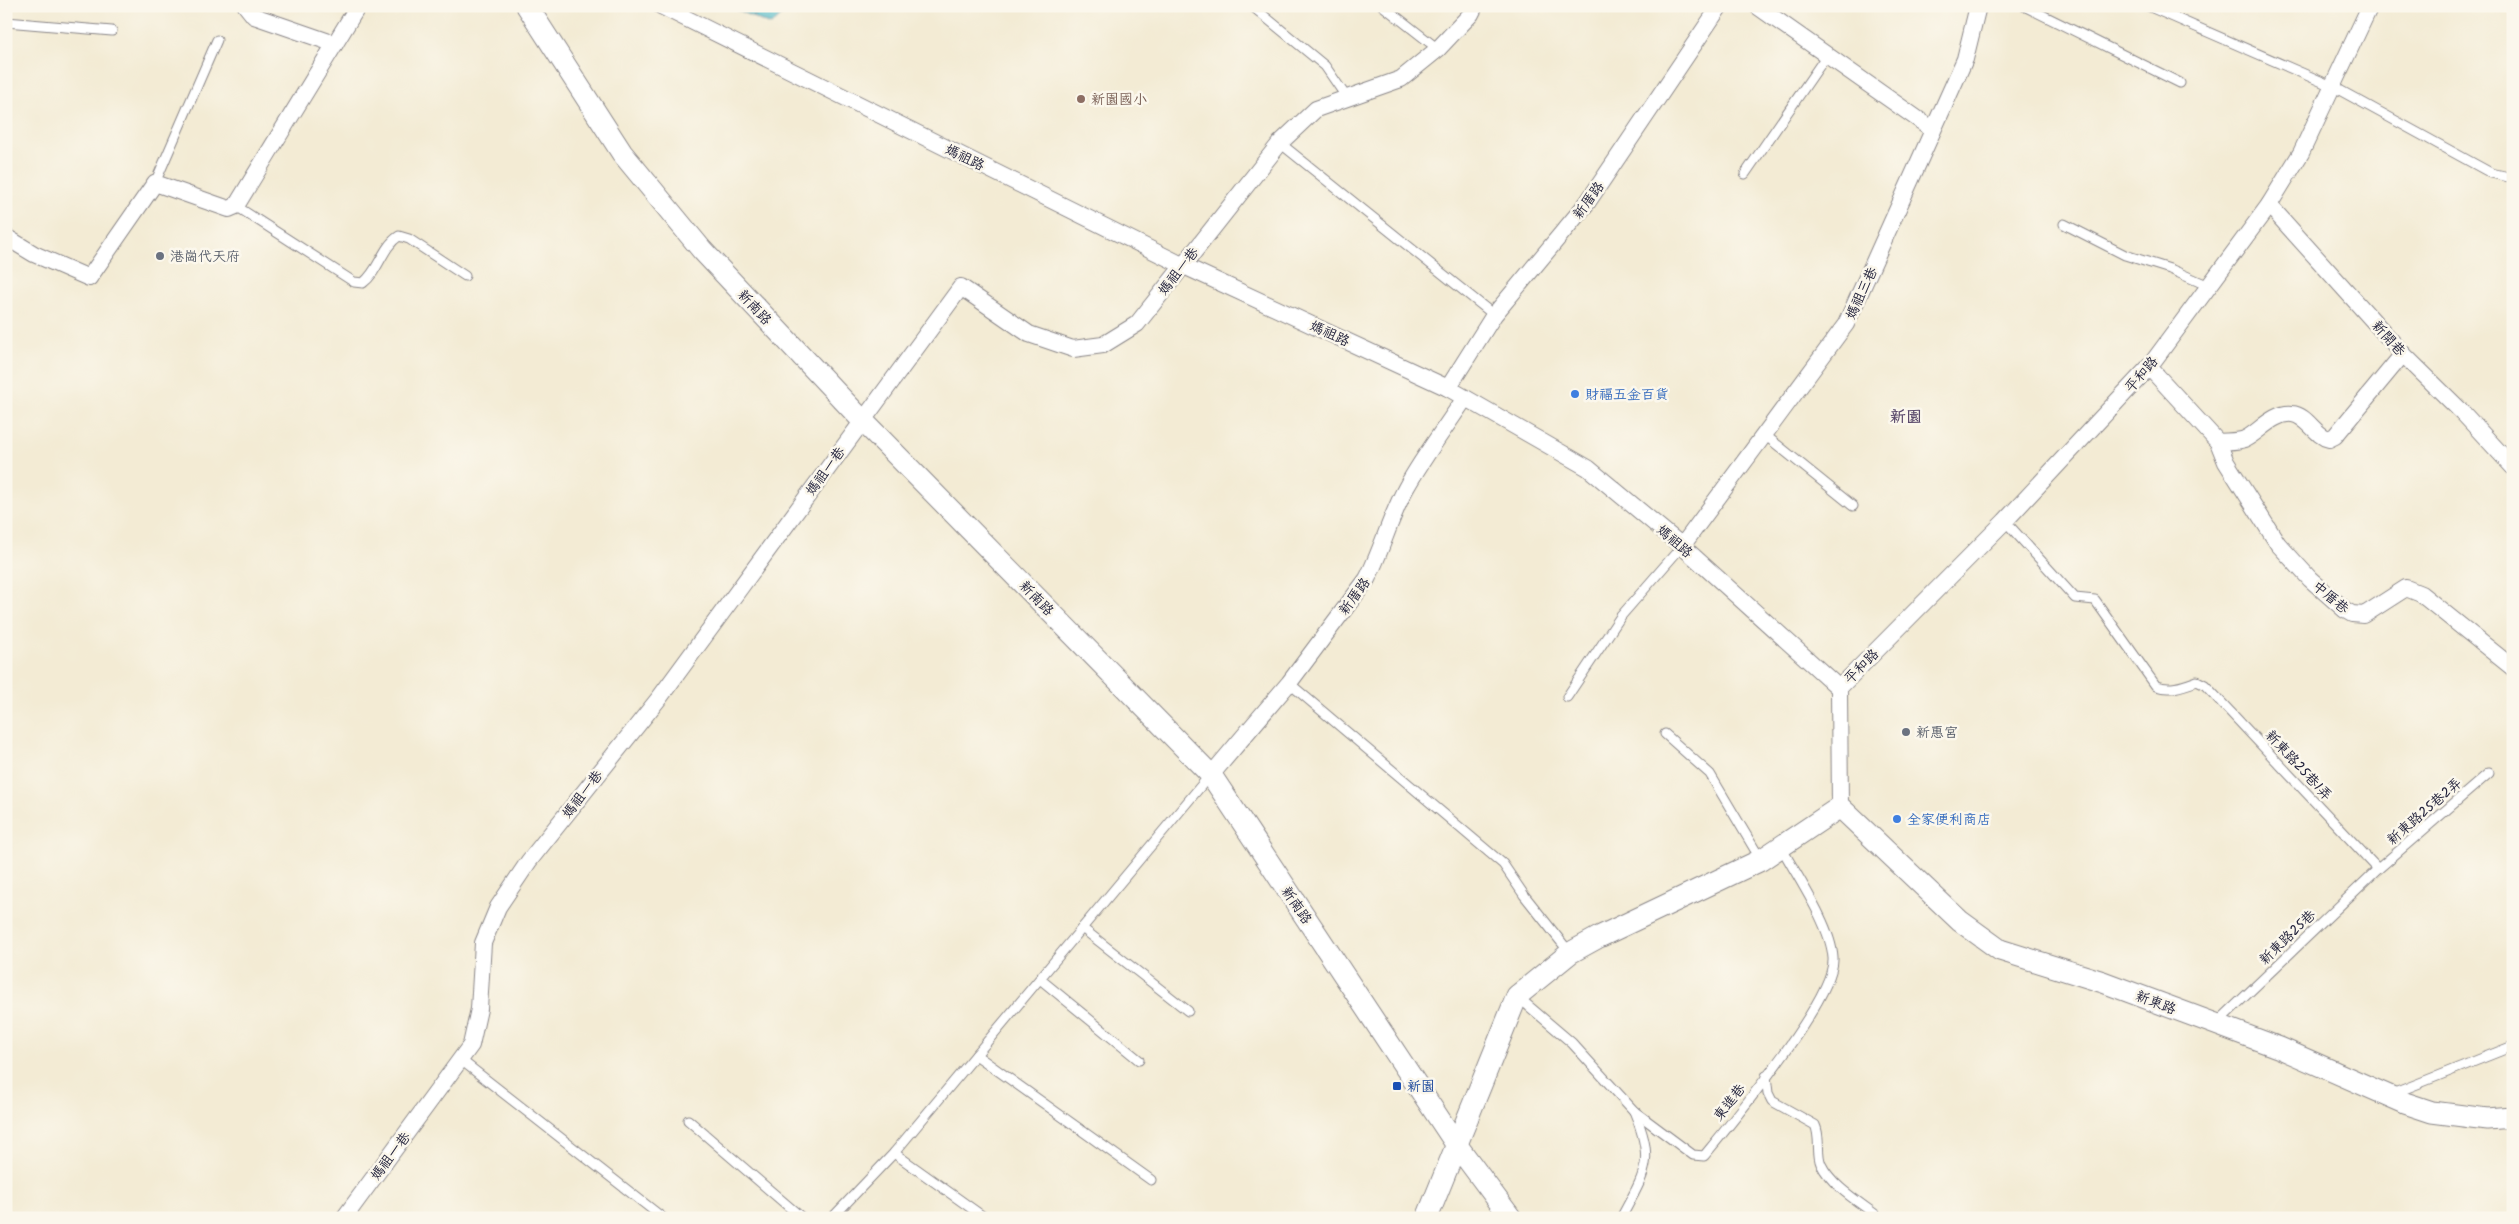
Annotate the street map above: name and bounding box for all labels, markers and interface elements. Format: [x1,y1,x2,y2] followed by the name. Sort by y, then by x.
[1091,89,1147,111] place label: 新園國小
[1075,93,1087,105] marker: 新園國小
[941,139,988,177] street label: 媽祖路
[1568,177,1610,224] street label: 新厝路
[1153,242,1205,300] street label: 媽祖一巷
[170,246,240,268] place label: 港崗代天府
[154,250,166,262] marker: 港崗代天府
[1840,262,1884,323] street label: 媽祖三巷
[732,285,777,331] street label: 新南路
[1306,315,1353,353] street label: 媽祖路
[2366,316,2411,362] street label: 新開巷
[2120,352,2164,398] street label: 平和路
[1585,384,1669,406] place label: 財福五金百貨
[1569,388,1581,400] marker: 財福五金百貨
[1890,405,1922,430] district label: 新園
[800,442,852,501] street label: 媽祖一巷
[1651,520,1697,564] street label: 媽祖路
[1334,573,1376,620] street label: 新厝路
[1014,576,1059,621] street label: 新南路
[2307,576,2354,620] street label: 中厝巷
[1839,644,1884,689] street label: 平和路
[1916,722,1958,744] place label: 新惠宮
[2260,725,2337,806] street label: 新東路25巷1弄
[1900,726,1912,738] marker: 新惠宮
[557,765,609,823] street label: 媽祖一巷
[2382,773,2467,851] street label: 新東路25巷2弄
[1907,809,1991,831] place label: 全家便利商店
[1891,813,1903,825] marker: 全家便利商店
[1275,882,1317,929] street label: 新南路
[2254,904,2322,971] street label: 新東路25巷
[2132,985,2179,1021] street label: 新東路
[1407,1076,1435,1098] place label: 新園
[1708,1079,1752,1126] street label: 東進巷
[1391,1080,1403,1092] marker: 新園
[365,1127,417,1186] street label: 媽祖一巷

